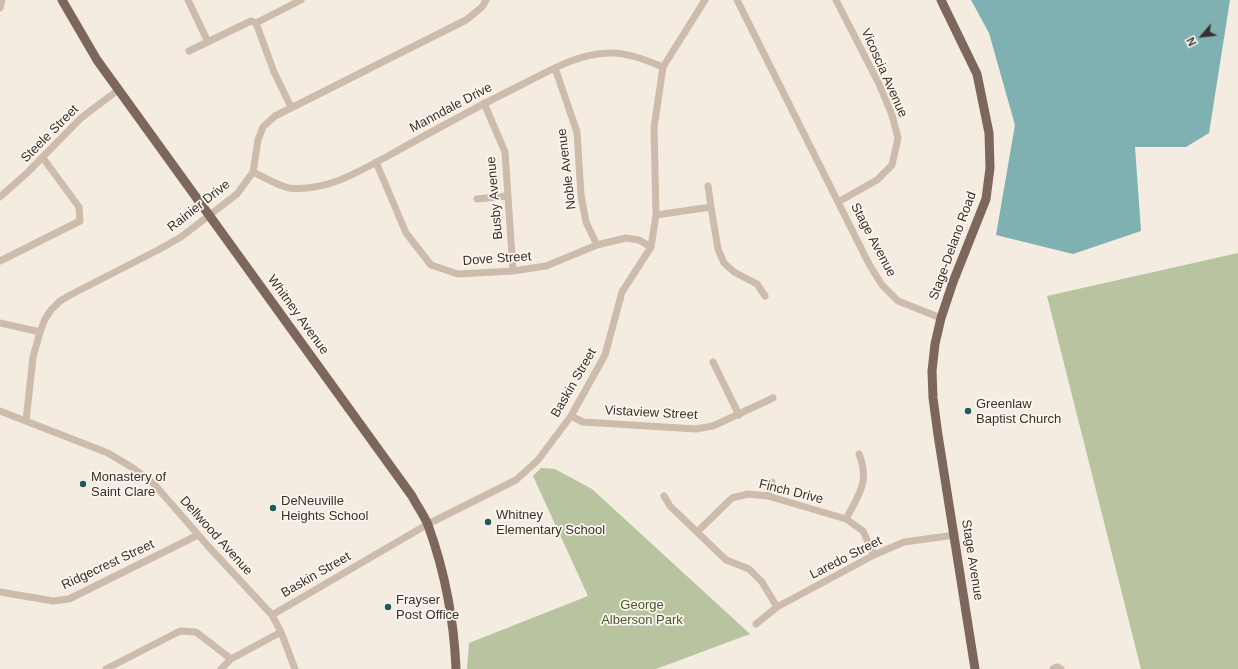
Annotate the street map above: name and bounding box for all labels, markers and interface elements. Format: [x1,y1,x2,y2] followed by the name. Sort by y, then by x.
[1182,16,1222,56] north arrow
[857,26,911,120] street label: Vicoscia Avenue
[1184,35,1199,48] text: N
[407,80,495,136] street label: Manndale Drive
[18,102,82,166] street label: Steele Street
[554,128,580,210] street label: Noble Avenue
[484,156,506,240] street label: Busby Avenue
[165,177,233,235] street label: Rainier Drive
[926,190,980,302] street label: Stage-Delano Road
[847,200,899,280] street label: Stage Avenue
[462,249,532,269] street label: Dove Street
[264,272,332,358] street label: Whitney Avenue
[548,346,600,420] street label: Baskin Street
[976,396,1061,427] place label: Greenlaw Baptist Church
[604,403,698,423] street label: Vistaview Street
[963,406,973,416] marker: Greenlaw Baptist Church
[91,469,166,500] place label: Monastery of Saint Clare
[757,476,825,508] street label: Finch Drive
[78,479,88,489] marker: Monastery of Saint Clare
[176,493,256,579] street label: Dellwood Avenue
[281,493,368,524] place label: DeNeuville Heights School
[268,503,278,513] marker: DeNeuville Heights School
[496,507,605,538] place label: Whitney Elementary School
[483,517,493,527] marker: Whitney Elementary School
[958,519,986,601] street label: Stage Avenue
[807,533,885,583] street label: Laredo Street
[59,537,157,593] street label: Ridgecrest Street
[279,549,353,601] street label: Baskin Street
[396,592,459,623] place label: Frayser Post Office
[601,597,683,628] park label: George Alberson Park
[383,602,393,612] marker: Frayser Post Office

